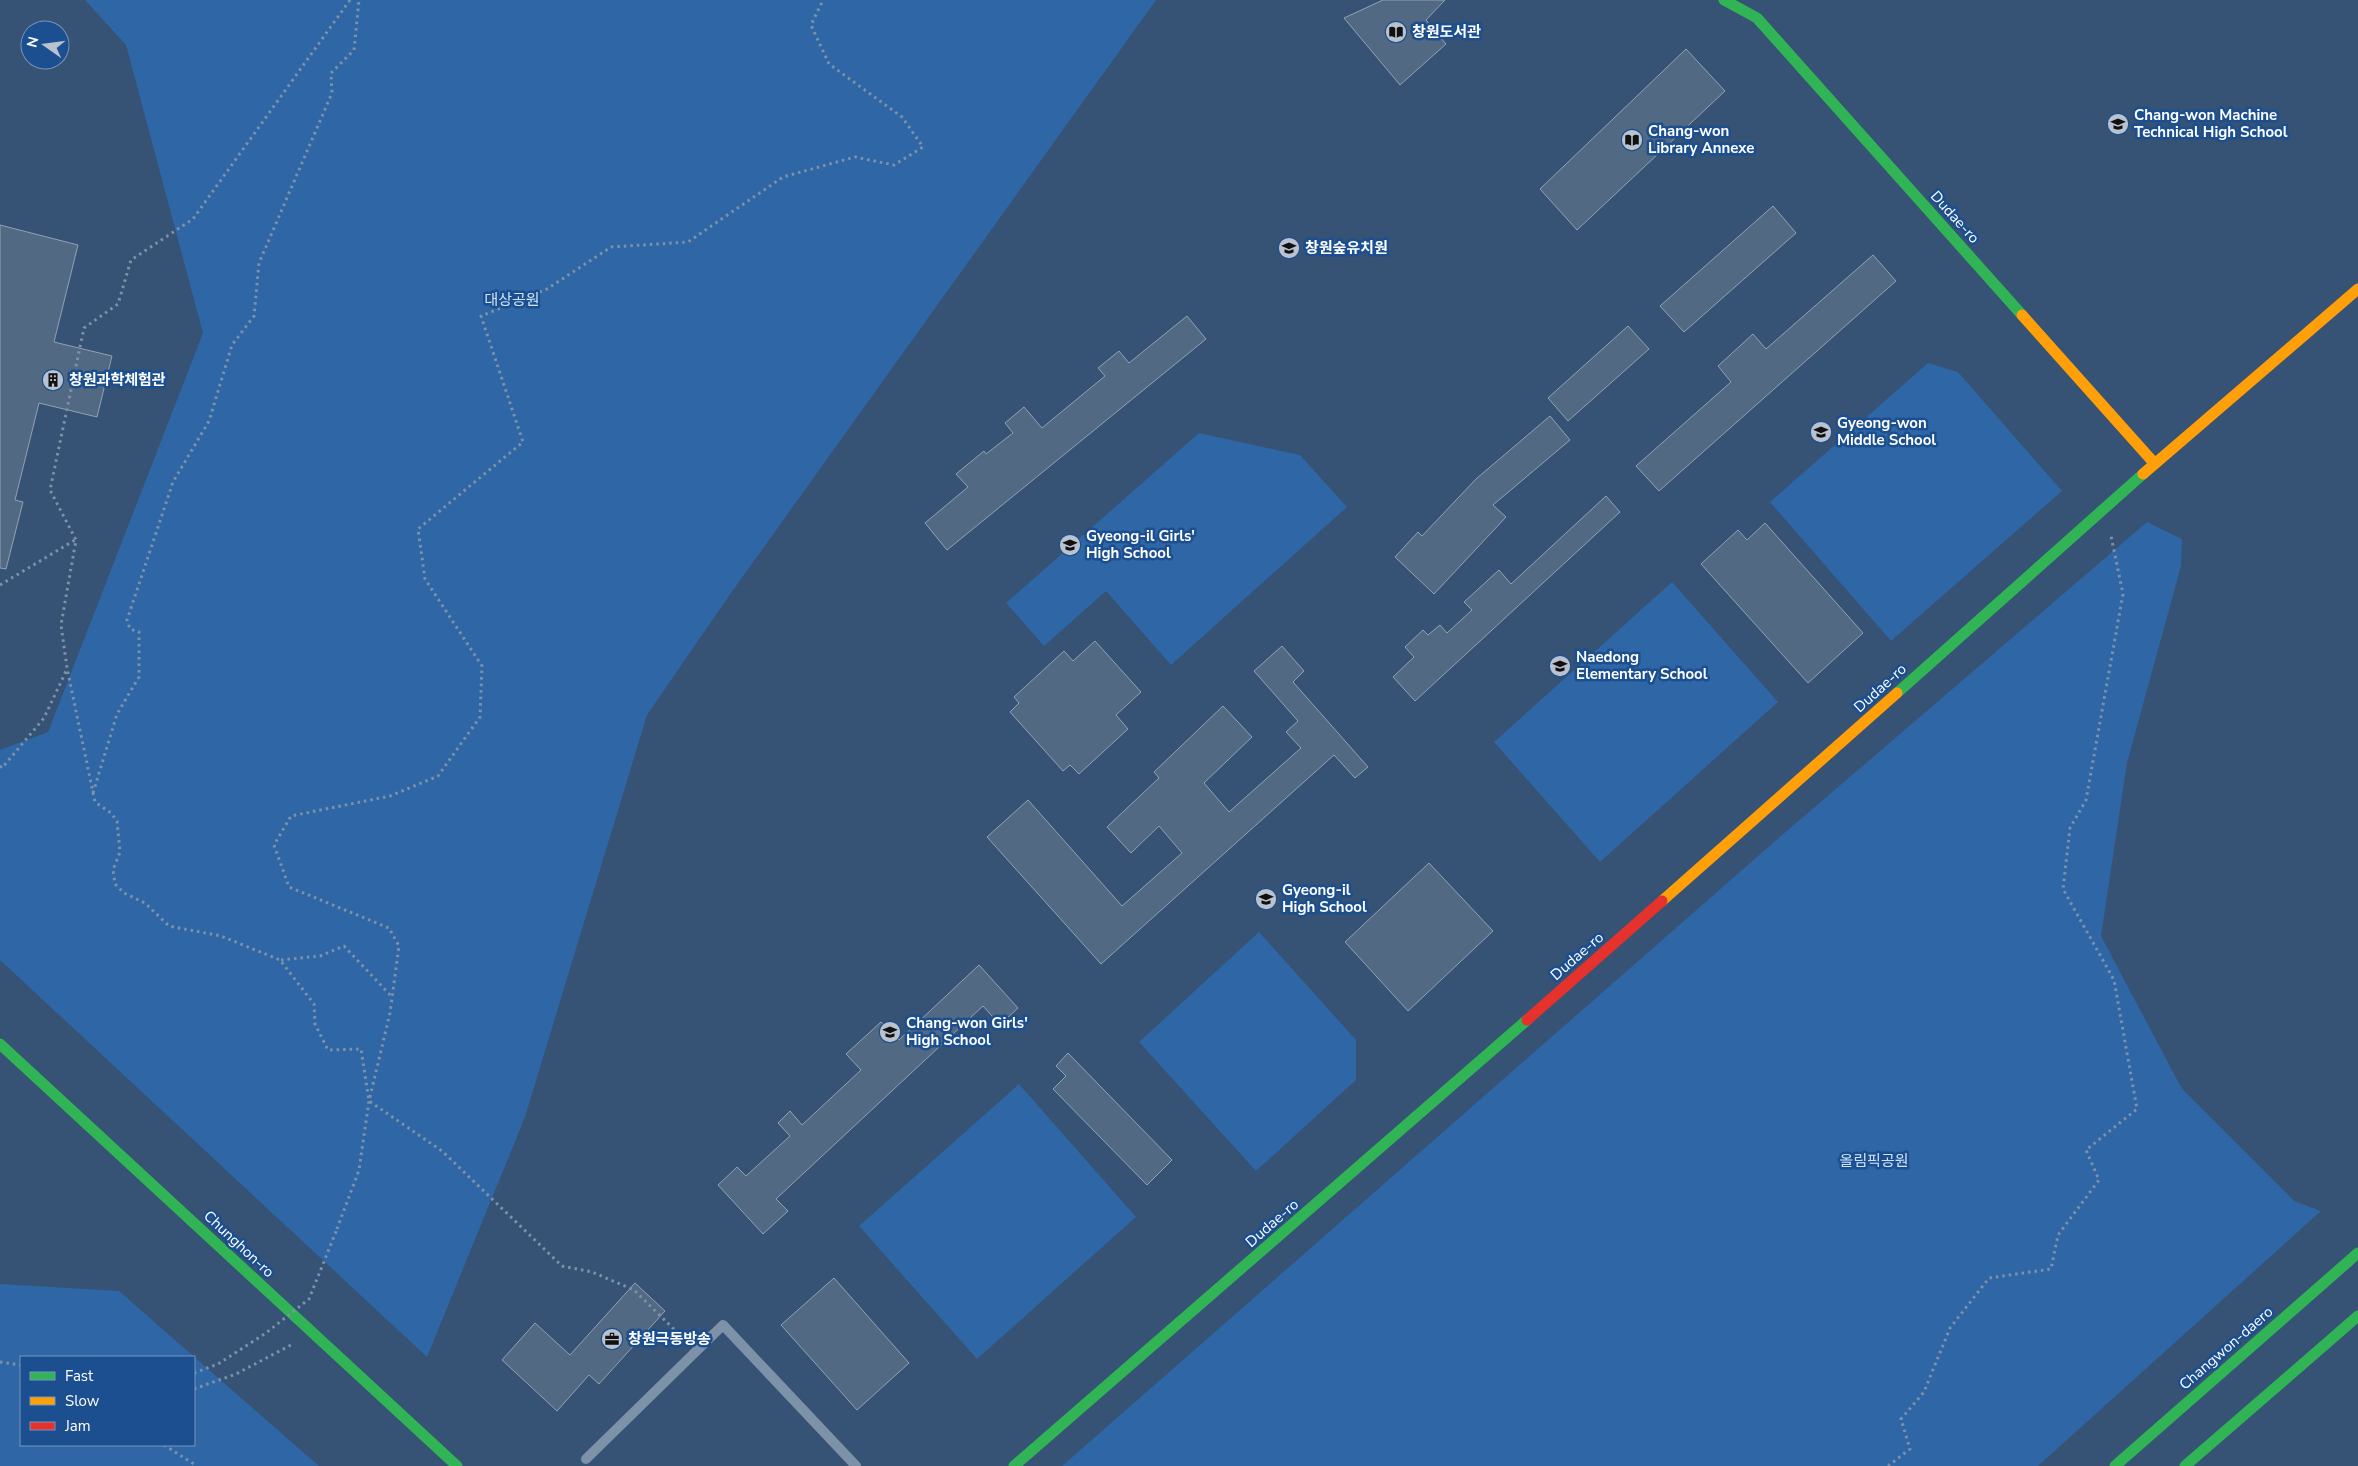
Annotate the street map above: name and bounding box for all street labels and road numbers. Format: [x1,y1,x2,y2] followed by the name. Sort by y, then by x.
[1926,186,1984,248] street label: Dudae-ro
[1849,659,1911,717] street label: Dudae-ro
[1546,927,1608,985] street label: Dudae-ro
[1241,1194,1303,1252] street label: Dudae-ro
[199,1206,279,1282] street label: Chunghon-ro
[2175,1302,2277,1394] street label: Changwon-daero

